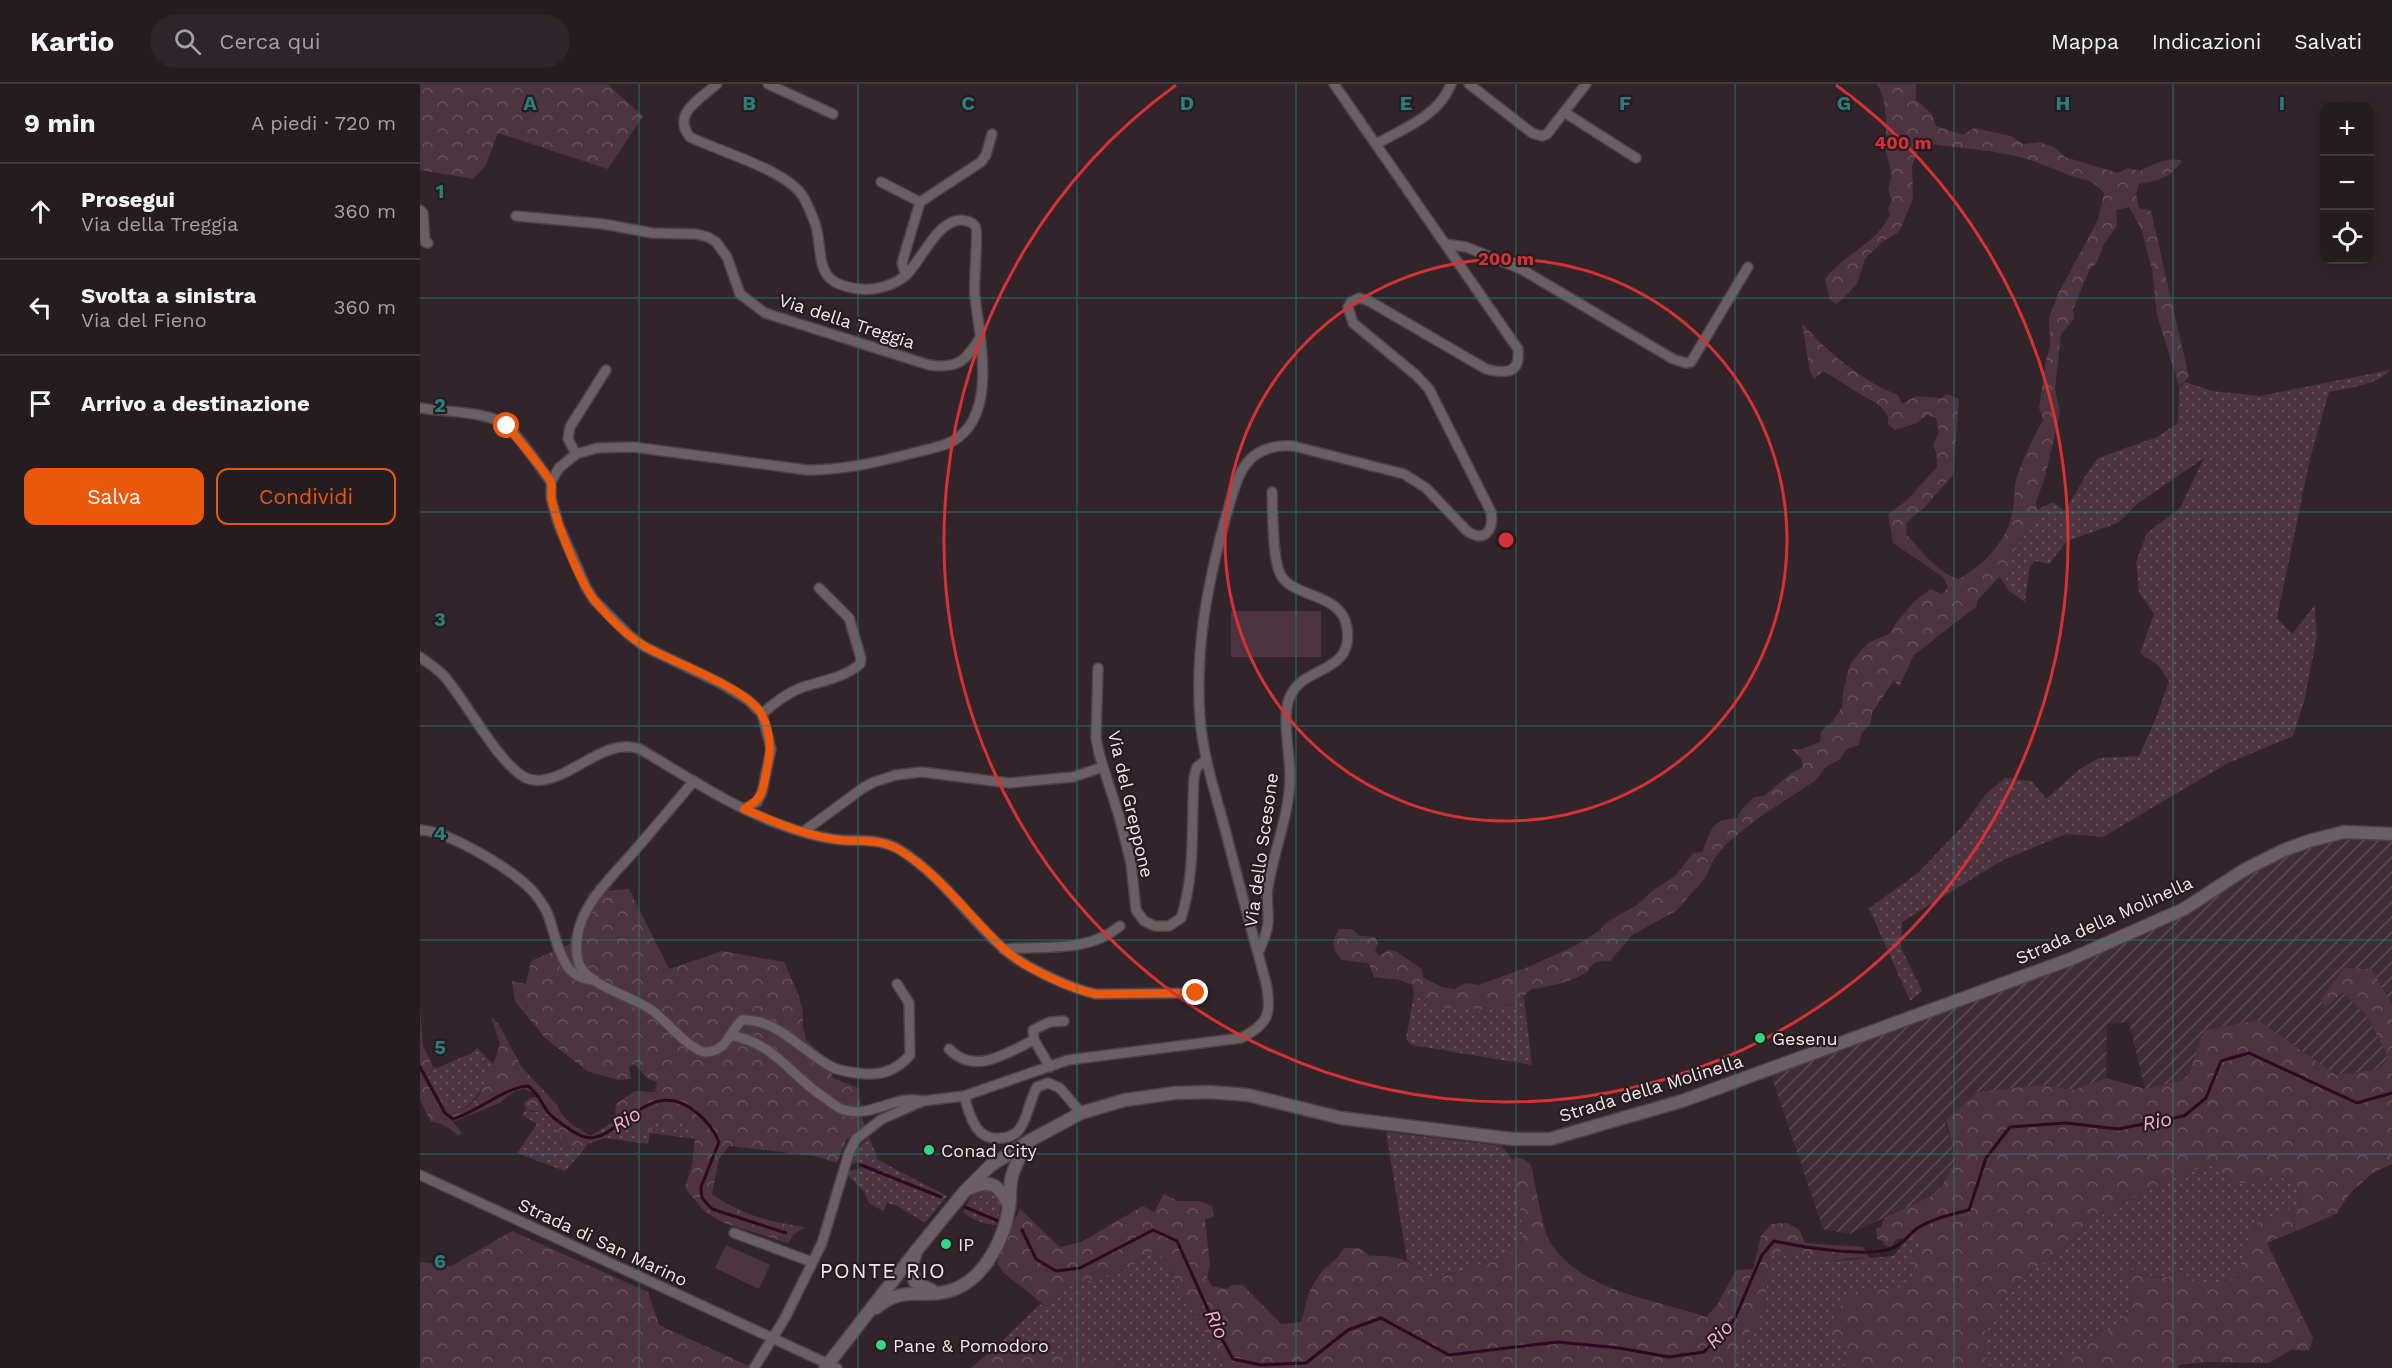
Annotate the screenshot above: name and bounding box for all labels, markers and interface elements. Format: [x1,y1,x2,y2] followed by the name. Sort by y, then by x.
[150,14,570,68] search box
[30,25,114,58] text: Kartio
[171,25,204,58] icon: search
[219,29,321,54] text: Cerca qui
[2051,29,2119,54] text: Mappa
[2152,29,2261,54] text: Indicazioni
[2294,29,2362,54] text: Salvati
[523,91,537,115] text: A
[742,91,756,115] text: B
[961,91,975,115] text: C
[1180,91,1194,115] text: D
[1400,91,1412,115] text: E
[1619,91,1631,115] text: F
[1837,91,1851,115] text: G
[2056,91,2070,115] text: H
[2279,91,2285,115] text: I
[2320,102,2374,264] map controls
[2320,102,2374,156] button: +
[24,108,96,138] text: 9 min
[251,111,396,135] text: A piedi · 720 m
[1875,132,1931,153] text: 400 m
[2320,156,2374,210] button: −
[436,179,444,203] text: 1
[81,187,175,212] text: Prosegui
[24,195,57,228] icon: ahead
[334,199,396,223] text: 360 m
[2320,210,2374,264] button: locate
[81,212,238,236] text: Via della Treggia
[1478,248,1534,269] text: 200 m
[81,283,256,308] text: Svolta a sinistra
[776,289,918,353] street label: Via della Treggia
[24,291,57,324] icon: left
[334,295,396,319] text: 360 m
[81,308,207,332] text: Via del Fieno
[24,387,57,420] icon: arrive
[81,391,310,416] text: Arrivo a destinazione
[434,393,446,417] text: 2
[493,412,519,438] route start
[24,468,204,525] button: Salva
[216,468,396,525] button: Condividi
[1496,530,1516,550] centre of rings
[434,607,446,631] text: 3
[1104,728,1158,880] street label: Via del Greppone
[1240,771,1282,929] street label: Via dello Scesone
[434,821,447,845] text: 4
[2012,872,2196,968] street label: Strada della Molinella
[1182,979,1208,1005] route end
[1772,1028,1838,1049] place label: Gesenu
[1753,1031,1767,1045] marker: Gesenu
[434,1035,446,1059] text: 5
[1556,1050,1746,1126] street label: Strada della Molinella
[607,1101,645,1137] water label: Rio
[2140,1106,2174,1136] water label: Rio
[941,1140,1038,1161] place label: Conad City
[922,1143,936,1157] marker: Conad City
[515,1194,691,1290] street label: Strada di San Marino
[958,1234,974,1255] place label: IP
[939,1237,953,1251] marker: IP
[434,1249,446,1273] text: 6
[820,1258,946,1283] district label: PONTE RIO
[1200,1305,1234,1343] water label: Rio
[1700,1315,1738,1353] water label: Rio
[893,1335,1049,1356] place label: Pane & Pomodoro
[874,1338,888,1352] marker: Pane & Pomodoro

